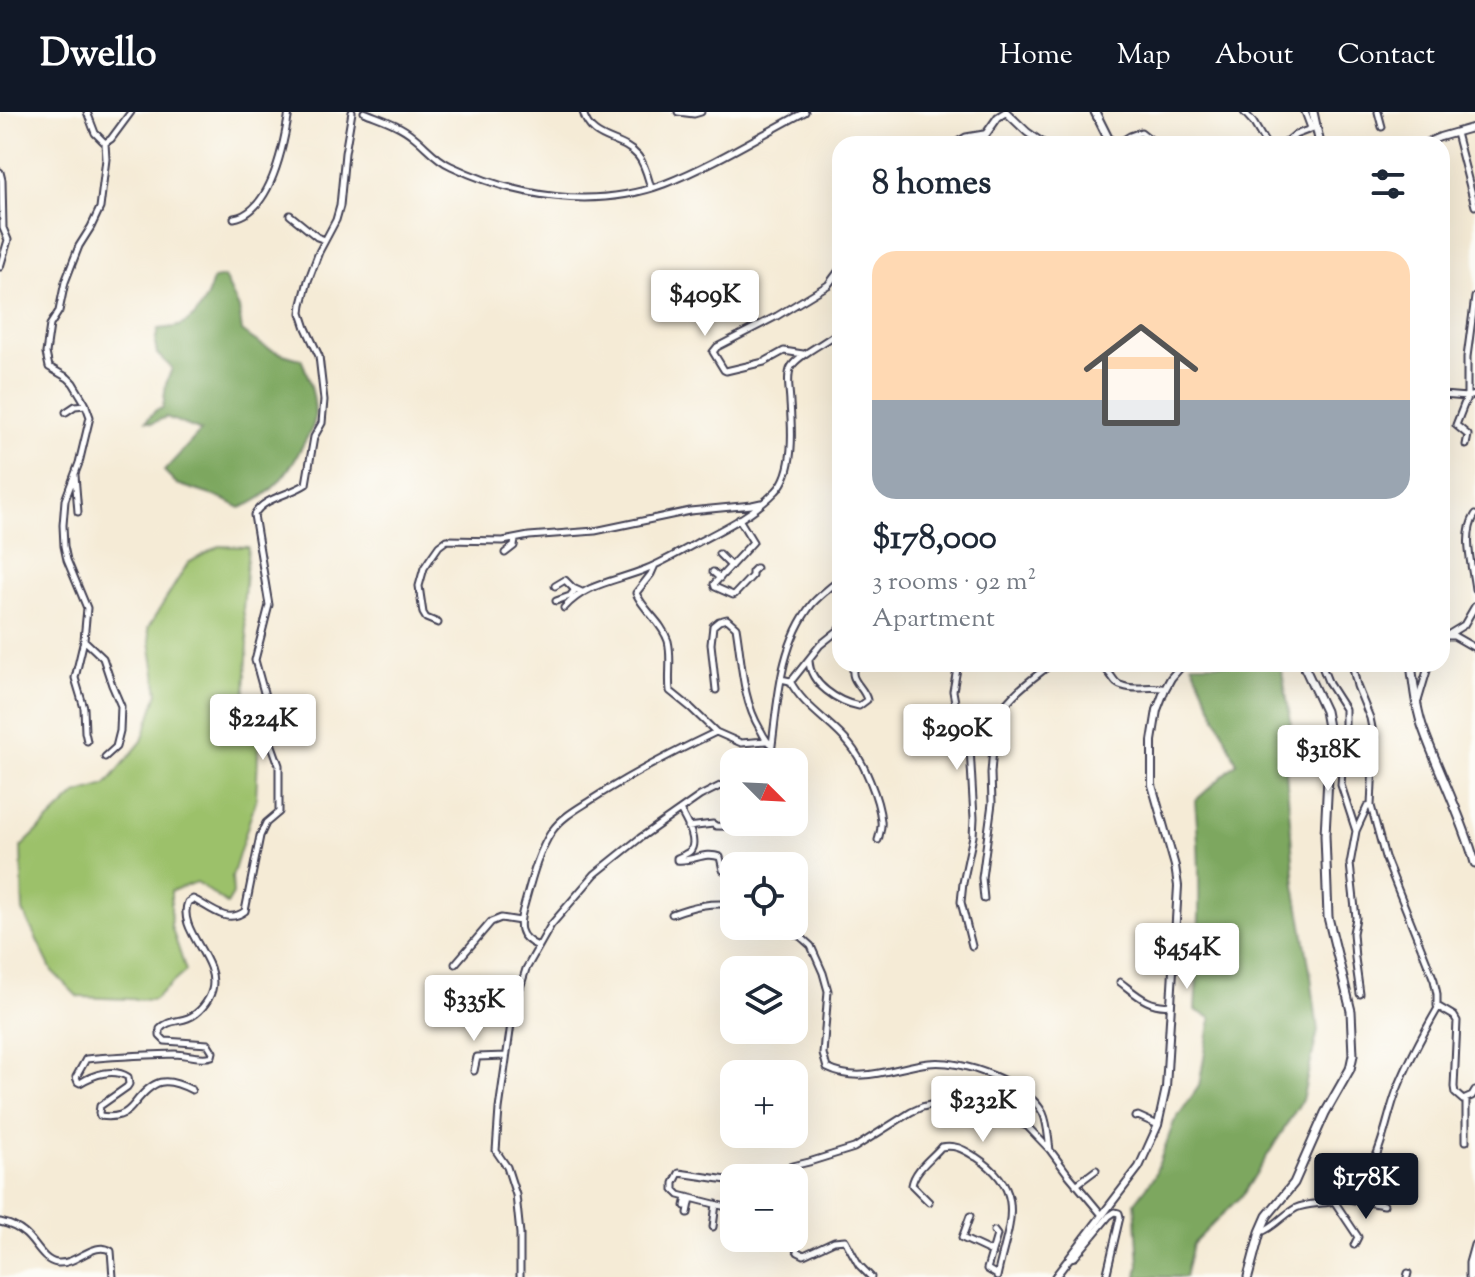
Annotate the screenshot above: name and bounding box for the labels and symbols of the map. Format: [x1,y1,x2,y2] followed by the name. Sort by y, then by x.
[649,270,761,338] pin: $409K
[207,694,319,762] pin: $224K
[901,704,1013,772] pin: $290K
[1272,725,1384,793] pin: $318K
[720,748,808,836] north arrow
[1131,923,1243,991] pin: $454K
[418,975,530,1043] pin: $335K
[927,1076,1039,1144] pin: $232K
[1310,1153,1422,1221] pin: $178K

